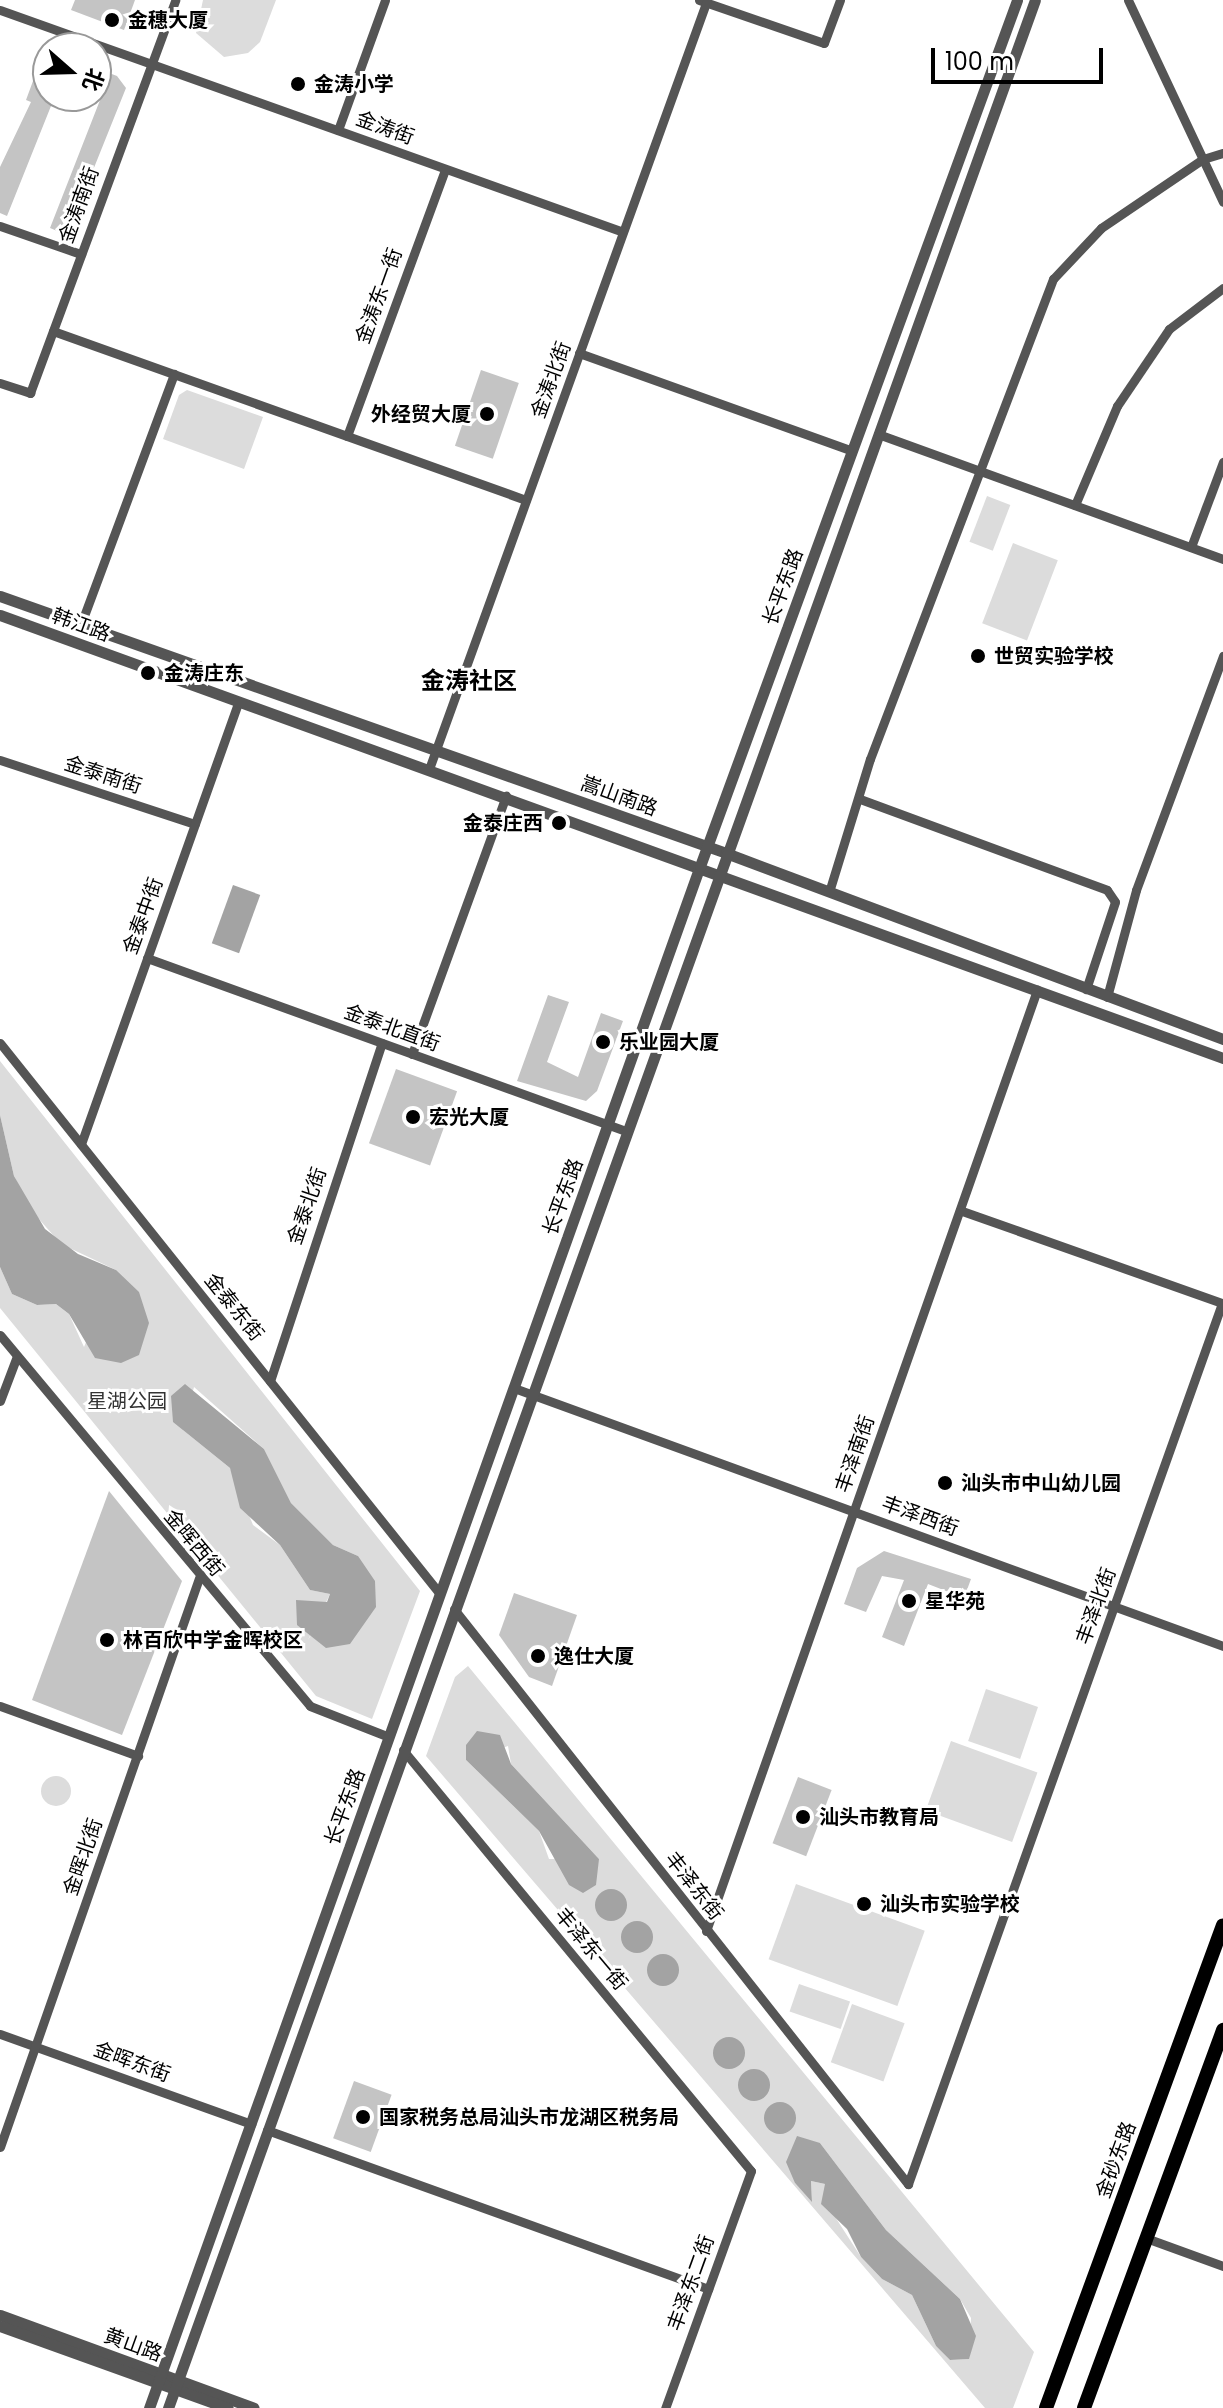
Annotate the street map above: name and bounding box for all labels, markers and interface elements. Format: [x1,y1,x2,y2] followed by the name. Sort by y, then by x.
[128,8,208,32] place label: 金穗大厦
[103,11,121,29] marker: 金穗大厦
[32,32,112,112] north arrow
[935,32,1107,82] scale bar
[945,45,1014,78] text: 100 m
[75,64,111,95] text: 北
[314,72,394,96] place label: 金涛小学
[289,75,307,93] marker: 金涛小学
[353,106,417,150] street label: 金涛街
[54,163,104,247] street label: 金涛南街
[351,245,407,347] street label: 金涛东一街
[526,338,576,422] street label: 金涛北街
[371,402,471,426] place label: 外经贸大厦
[478,405,496,423] marker: 外经贸大厦
[758,545,808,629] street label: 长平东路
[49,603,113,647] street label: 韩江路
[994,644,1114,668] place label: 世贸实验学校
[969,647,987,665] marker: 世贸实验学校
[164,661,244,685] place label: 金涛庄东
[139,664,157,682] marker: 金涛庄东
[421,667,517,695] district label: 金涛社区
[61,751,145,799] street label: 金泰南街
[577,771,661,821] street label: 嵩山南路
[463,811,543,835] place label: 金泰庄西
[550,814,568,832] marker: 金泰庄西
[118,874,168,958] street label: 金泰中街
[341,1000,443,1056] street label: 金泰北直街
[619,1030,719,1054] place label: 乐业园大厦
[594,1033,612,1051] marker: 乐业园大厦
[429,1105,509,1129] place label: 宏光大厦
[404,1108,422,1126] marker: 宏光大厦
[538,1155,588,1239] street label: 长平东路
[283,1164,331,1248] street label: 金泰北街
[200,1268,268,1346] street label: 金泰东街
[87,1389,167,1413] park label: 星湖公园
[831,1412,879,1496] street label: 丰泽南街
[961,1471,1121,1495] place label: 汕头市中山幼儿园
[936,1474,954,1492] marker: 汕头市中山幼儿园
[878,1491,962,1541] street label: 丰泽西街
[159,1505,229,1581] street label: 金晖西街
[1071,1564,1121,1648] street label: 丰泽北街
[925,1589,985,1613] place label: 星华苑
[900,1592,918,1610] marker: 星华苑
[123,1628,303,1652] place label: 林百欣中学金晖校区
[98,1631,116,1649] marker: 林百欣中学金晖校区
[554,1644,634,1668] place label: 逸仕大厦
[529,1647,547,1665] marker: 逸仕大厦
[320,1765,370,1849] street label: 长平东路
[819,1805,939,1829] place label: 汕头市教育局
[794,1808,812,1826] marker: 汕头市教育局
[59,1815,107,1899] street label: 金晖北街
[660,1847,728,1925] street label: 丰泽东街
[880,1892,1020,1916] place label: 汕头市实验学校
[855,1895,873,1913] marker: 汕头市实验学校
[550,1903,632,1995] street label: 丰泽东一街
[90,2037,174,2087] street label: 金晖东街
[379,2105,679,2129] place label: 国家税务总局汕头市龙湖区税务局
[354,2108,372,2126] marker: 国家税务总局汕头市龙湖区税务局
[1091,2118,1141,2202] street label: 金砂东路
[663,2232,719,2334] street label: 丰泽东二街
[101,2323,165,2367] street label: 黄山路

